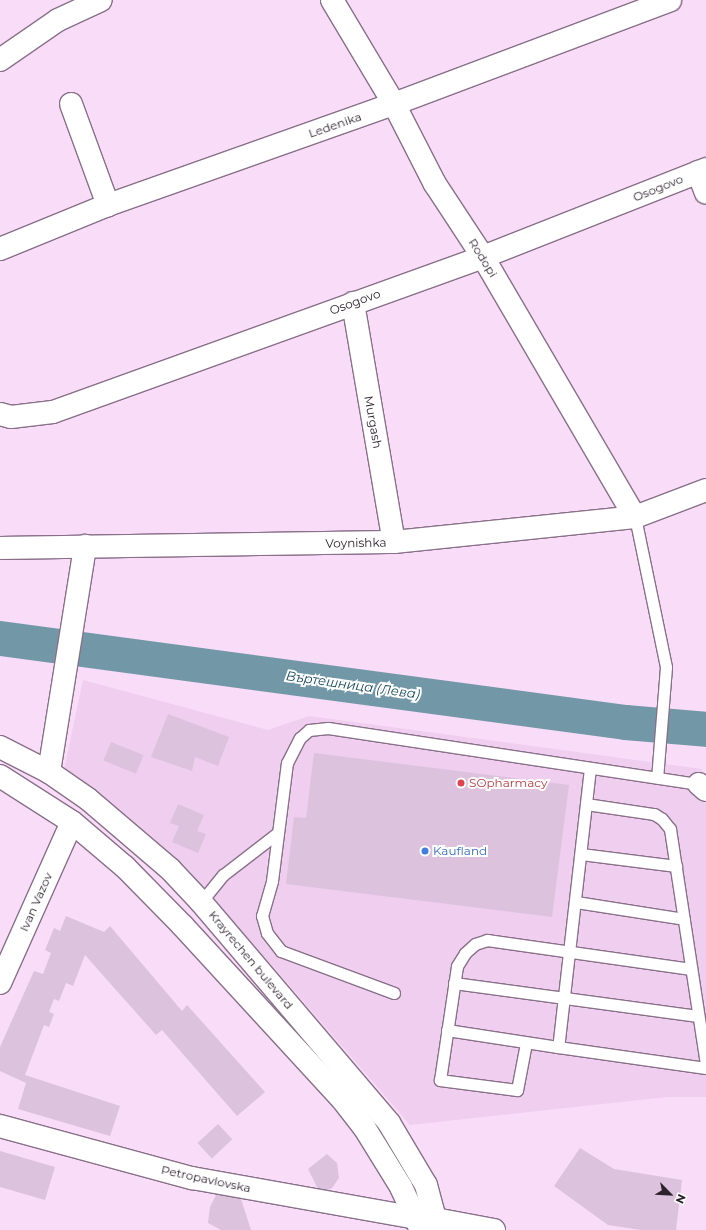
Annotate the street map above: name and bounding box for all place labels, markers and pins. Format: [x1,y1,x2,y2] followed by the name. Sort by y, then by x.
[469,776,548,790] place label: SOpharmacy
[456,778,466,788] marker: SOpharmacy
[433,844,487,858] place label: Kaufland
[420,846,430,856] marker: Kaufland

